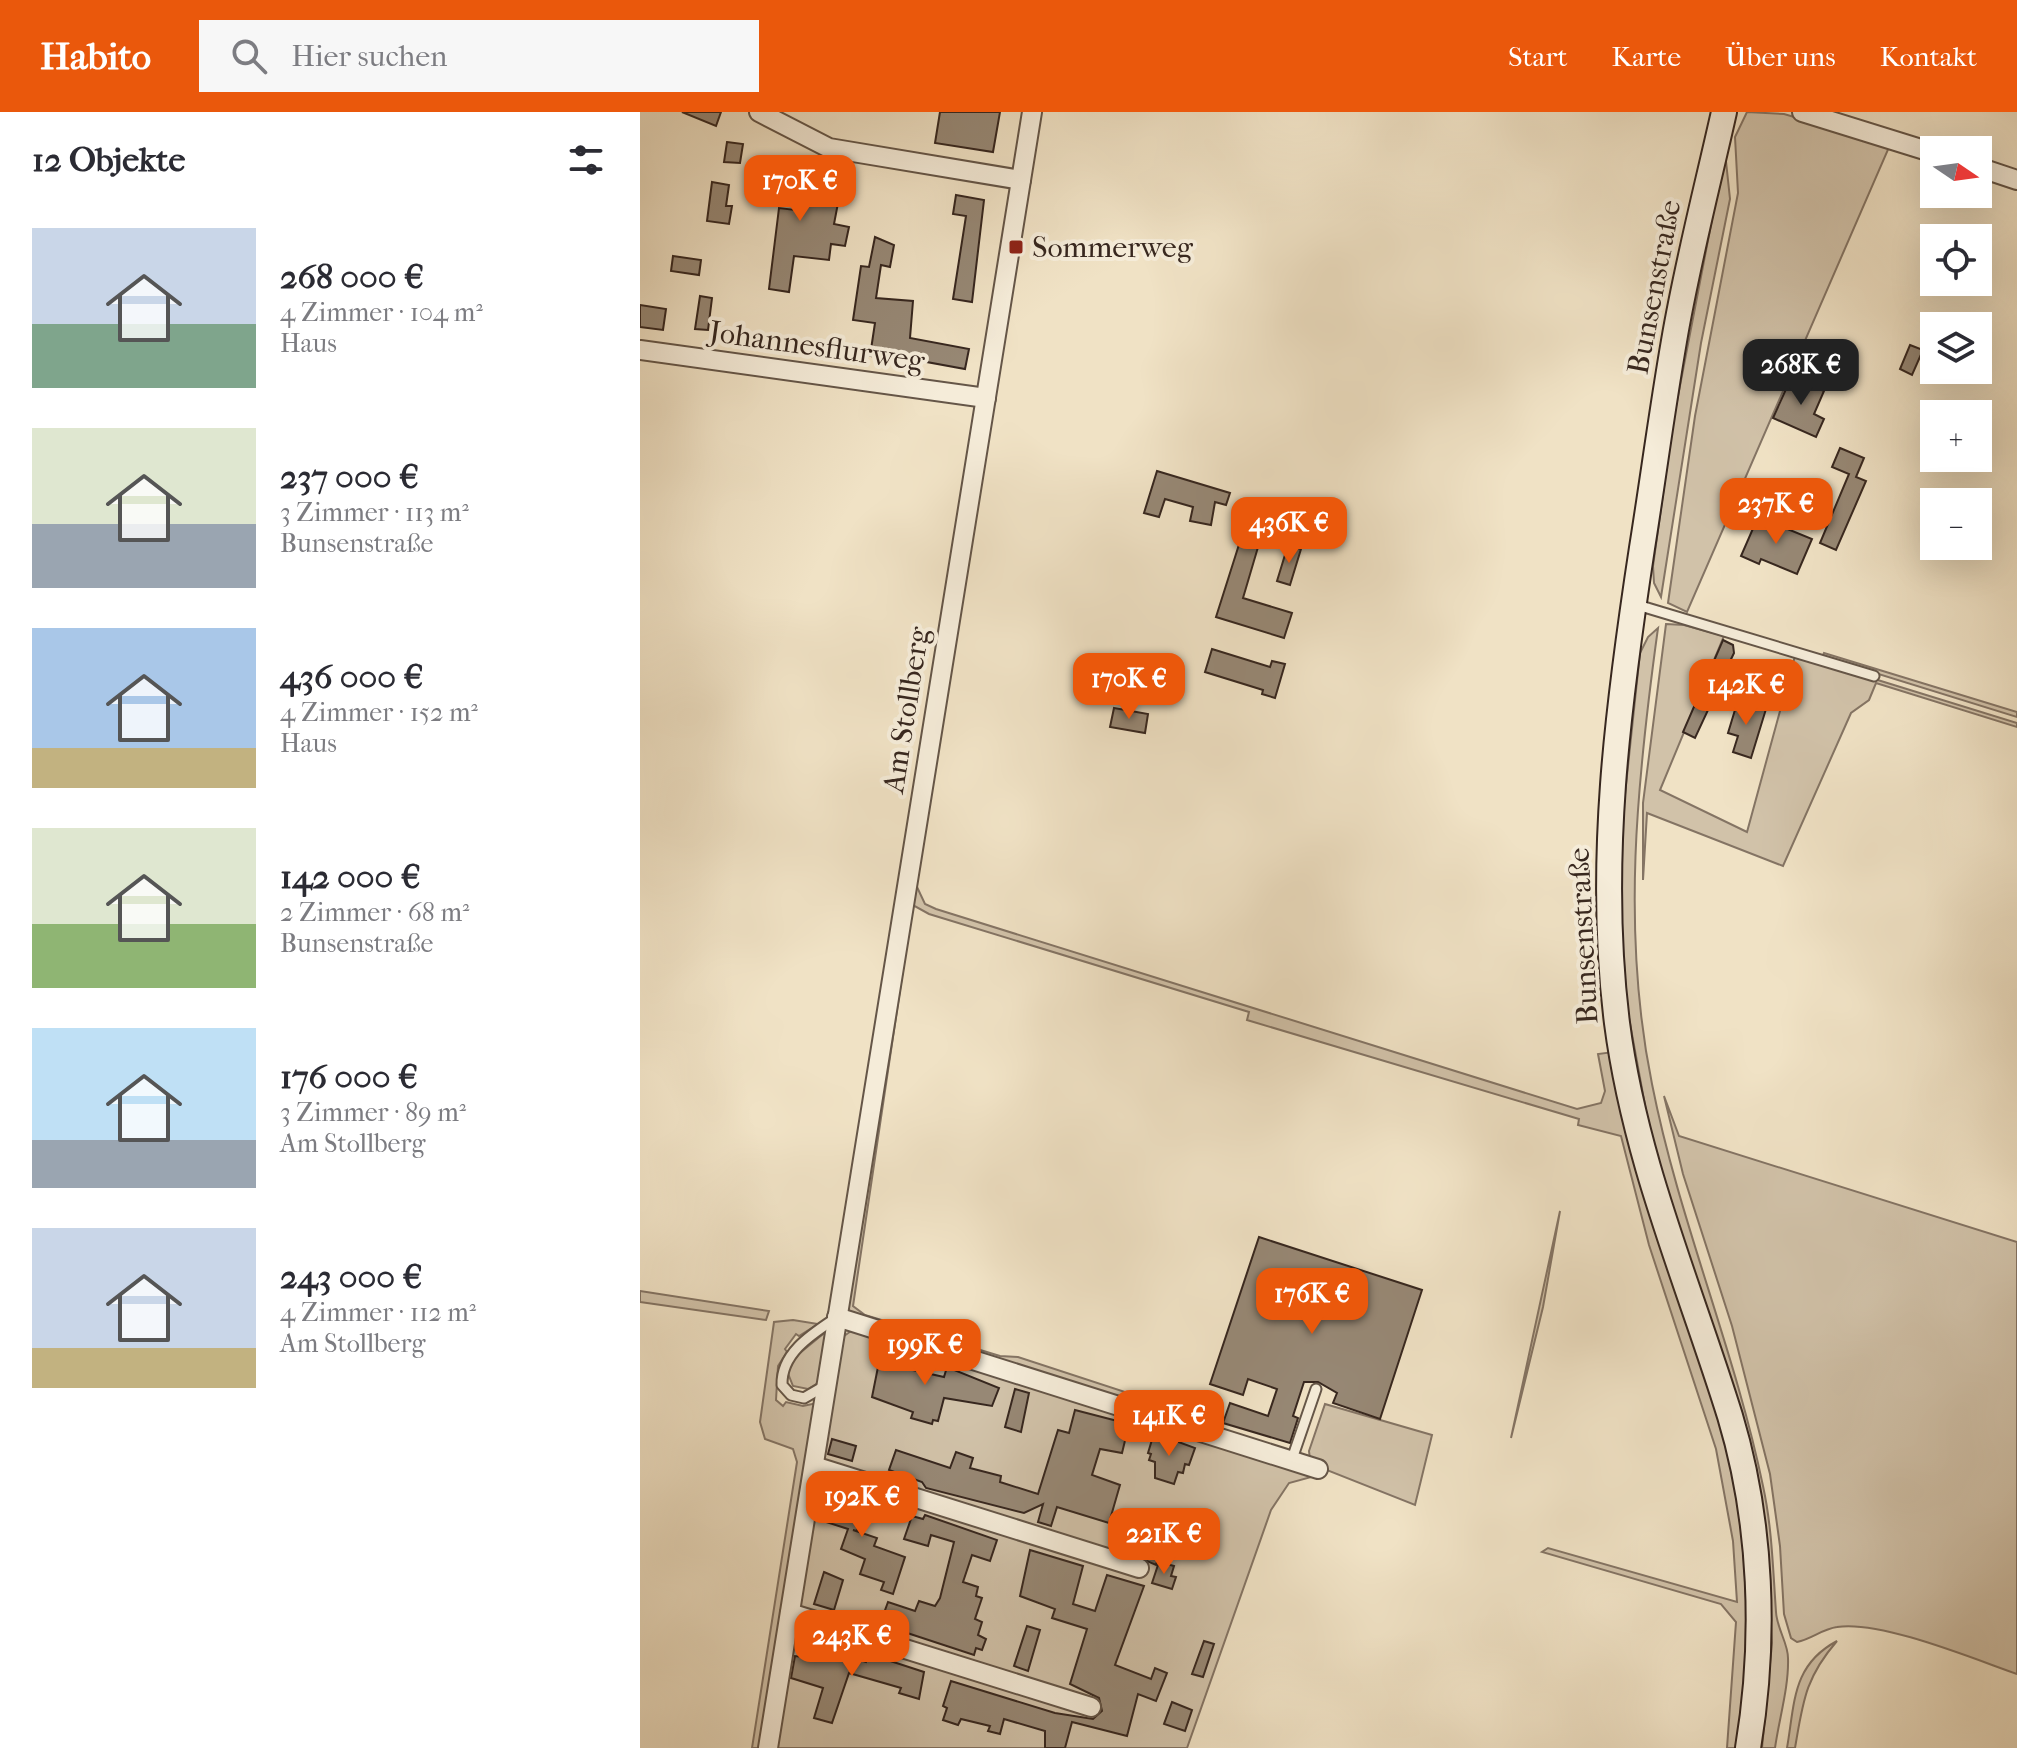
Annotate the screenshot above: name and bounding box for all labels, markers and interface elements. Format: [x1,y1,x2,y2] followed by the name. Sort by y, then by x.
[199,20,759,92] search box
[40,34,151,79] text: Habito
[227,34,271,78] icon: search
[291,39,448,74] text: Hier suchen
[1508,40,1568,73] text: Start
[1612,40,1681,73] text: Karte
[1725,40,1836,73] text: Über uns
[1880,40,1977,73] text: Kontakt
[1920,136,1992,208] north arrow
[1920,136,1992,560] map controls
[564,138,608,182] icon: filters
[32,140,185,180] text: 12 Objekte
[735,155,865,223] pin: 170K €
[762,165,838,196] text: 170K €
[1620,197,1689,377] street label: Bunsenstraße
[1920,224,1992,296] button: locate
[1032,230,1194,265] place label: Sommerweg
[1007,238,1025,256] marker: Sommerweg
[280,257,424,297] text: 268 000 €
[96,260,192,356] icon: home
[280,297,483,328] text: 4 Zimmer · 104 m²
[1920,312,1992,384] button: layers
[705,314,928,379] street label: Johannesflurweg
[280,328,337,359] text: Haus
[1736,339,1866,407] pin: 268K €
[1761,349,1841,380] text: 268K €
[1920,400,1992,472] button: +
[280,457,419,497] text: 237 000 €
[96,460,192,556] icon: home
[1711,478,1841,546] pin: 237K €
[1738,488,1814,519] text: 237K €
[1920,488,1992,560] button: −
[280,497,469,528] text: 3 Zimmer · 113 m²
[1224,497,1354,565] pin: 436K €
[1249,507,1329,538] text: 436K €
[280,528,433,559] text: Bunsenstraße
[876,624,937,797] street label: Am Stollberg
[1064,653,1194,721] pin: 170K €
[280,657,424,697] text: 436 000 €
[1681,659,1811,727] pin: 142K €
[96,660,192,756] icon: home
[1091,663,1167,694] text: 170K €
[1707,669,1785,700] text: 142K €
[280,697,478,728] text: 4 Zimmer · 152 m²
[280,728,337,759] text: Haus
[1561,847,1606,1025] street label: Bunsenstraße
[280,857,421,897] text: 142 000 €
[96,860,192,956] icon: home
[280,897,469,928] text: 2 Zimmer · 68 m²
[280,928,433,959] text: Bunsenstraße
[280,1057,418,1097] text: 176 000 €
[96,1060,192,1156] icon: home
[280,1097,466,1128] text: 3 Zimmer · 89 m²
[280,1128,425,1159] text: Am Stollberg
[280,1257,423,1297] text: 243 000 €
[96,1260,192,1356] icon: home
[1247,1268,1377,1336] pin: 176K €
[1274,1278,1350,1309] text: 176K €
[280,1297,476,1328] text: 4 Zimmer · 112 m²
[860,1319,990,1387] pin: 199K €
[280,1328,425,1359] text: Am Stollberg
[887,1329,963,1360] text: 199K €
[1104,1390,1234,1458] pin: 141K €
[1132,1400,1206,1431] text: 141K €
[797,1471,927,1539] pin: 192K €
[824,1481,900,1512] text: 192K €
[1099,1508,1229,1576] pin: 221K €
[1126,1518,1202,1549] text: 221K €
[787,1610,917,1678] pin: 243K €
[812,1620,892,1651] text: 243K €

